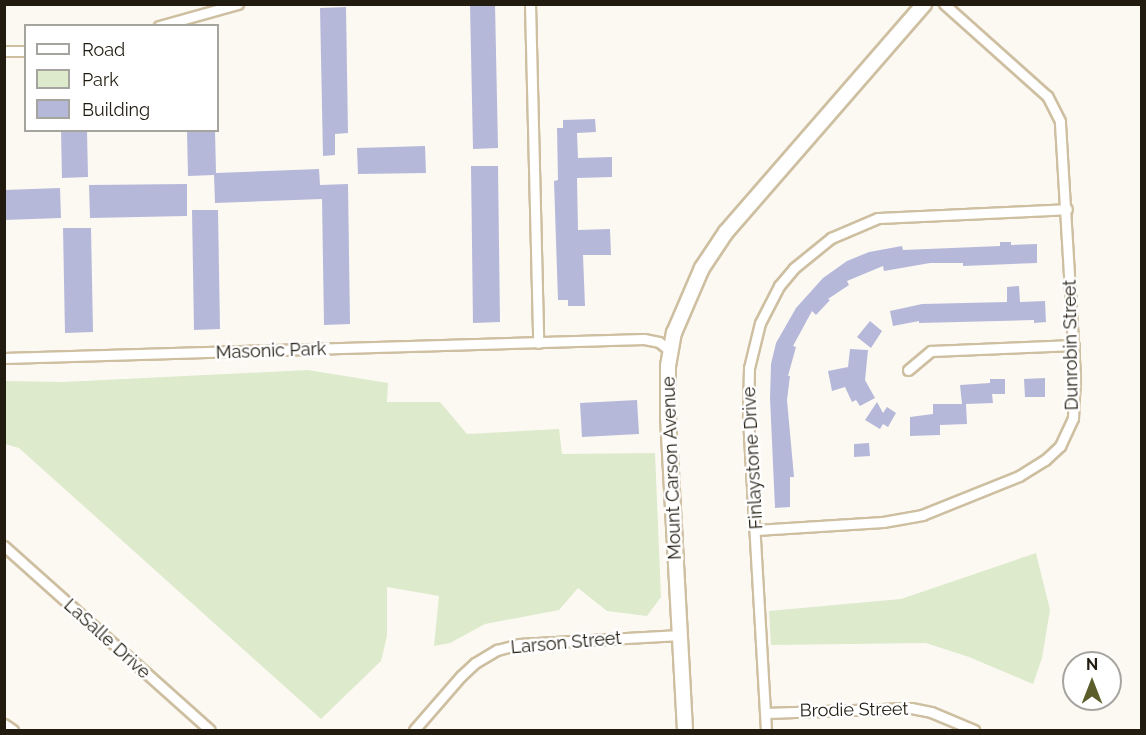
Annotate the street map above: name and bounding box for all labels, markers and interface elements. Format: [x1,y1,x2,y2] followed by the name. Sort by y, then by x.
[24,24,219,132] legend
[82,39,125,60] text: Road
[82,69,119,90] text: Park
[82,99,150,120] text: Building
[1059,279,1083,411] street label: Dunrobin Street
[215,338,327,364] street label: Masonic Park
[658,376,686,560] street label: Mount Carson Avenue
[738,386,768,530] street label: Finlaystone Drive
[59,595,155,683] street label: LaSalle Drive
[510,627,622,659] street label: Larson Street
[1062,651,1122,711] north arrow
[1086,655,1098,674] text: N
[799,698,909,722] street label: Brodie Street

